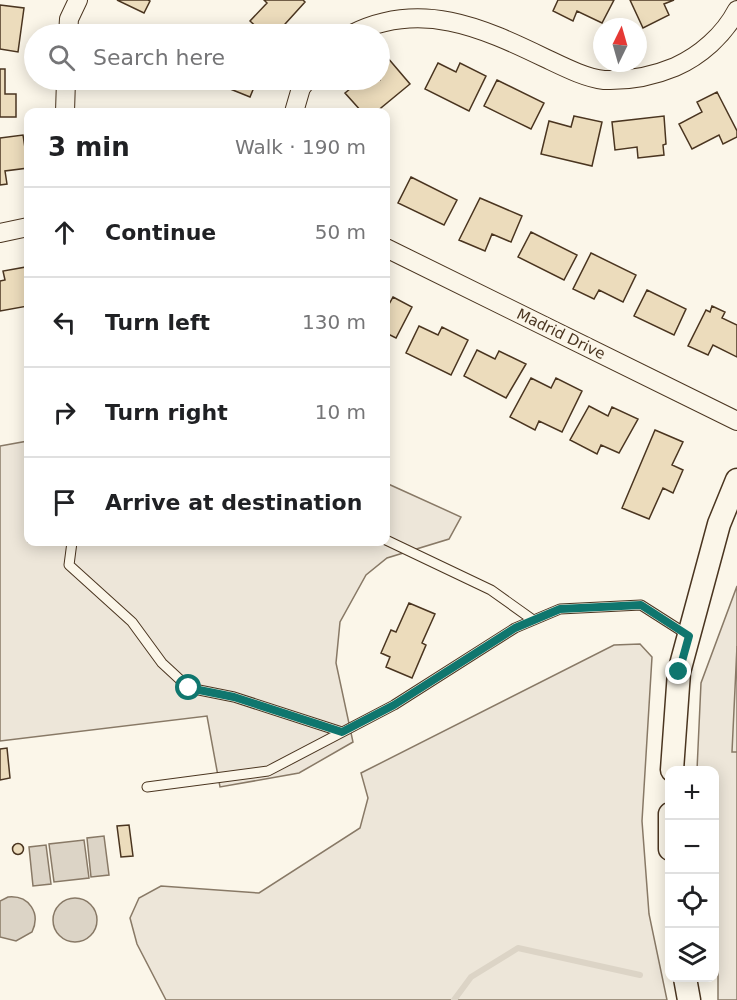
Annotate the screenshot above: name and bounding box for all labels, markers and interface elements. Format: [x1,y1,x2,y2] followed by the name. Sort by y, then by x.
[593,18,647,72] north arrow
[24,24,390,90] search box
[45,41,78,74] icon: search
[93,45,225,70] text: Search here
[48,132,130,162] text: 3 min
[235,135,366,159] text: Walk · 190 m
[48,216,81,249] icon: ahead
[105,220,216,245] text: Continue
[315,220,366,244] text: 50 m
[514,305,608,363] street label: Madrid Drive
[48,306,81,339] icon: left
[105,310,210,335] text: Turn left
[302,310,366,334] text: 130 m
[48,396,81,429] icon: right
[105,400,228,425] text: Turn right
[315,400,366,424] text: 10 m
[48,486,81,519] icon: arrive
[105,490,362,515] text: Arrive at destination
[665,658,691,684] route end
[175,674,201,700] route start
[665,766,719,982] map controls
[665,766,719,820] button: +
[665,820,719,874] button: −
[665,874,719,928] button: locate
[665,928,719,982] button: layers

